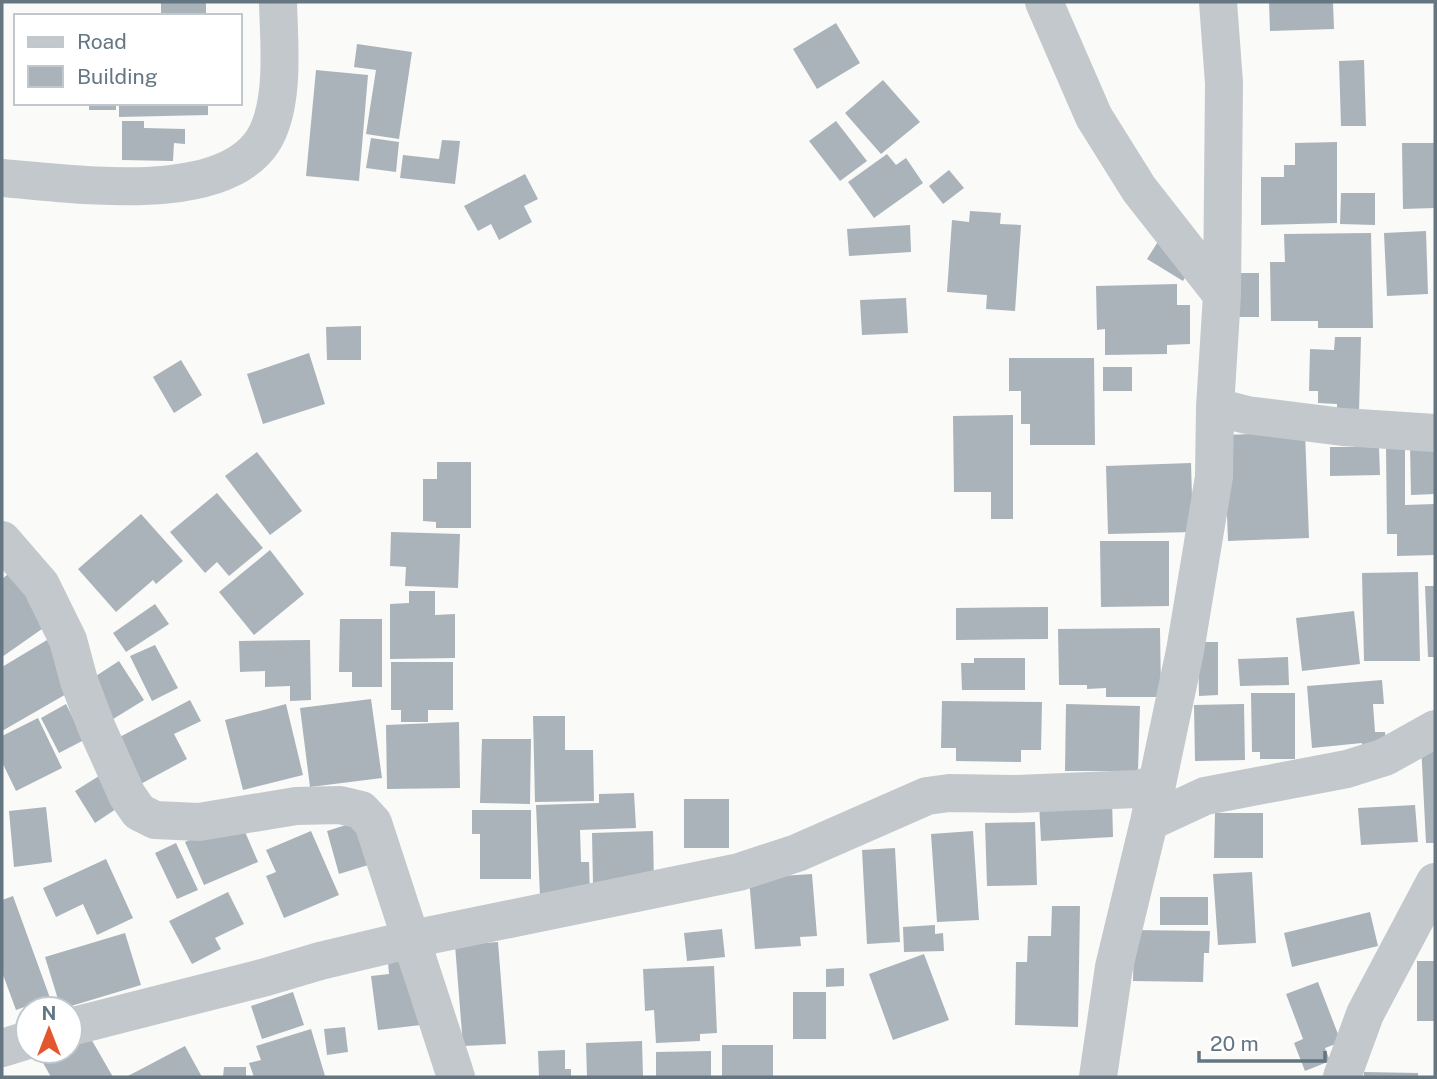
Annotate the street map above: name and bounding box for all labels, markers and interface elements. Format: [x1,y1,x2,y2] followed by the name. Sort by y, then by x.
[14,14,242,105] legend
[77,29,127,54] text: Road
[77,64,158,89] text: Building
[14,995,84,1065] north arrow
[42,1002,56,1024] text: N
[1199,1020,1325,1064] scale bar
[1210,1031,1259,1056] text: 20 m

